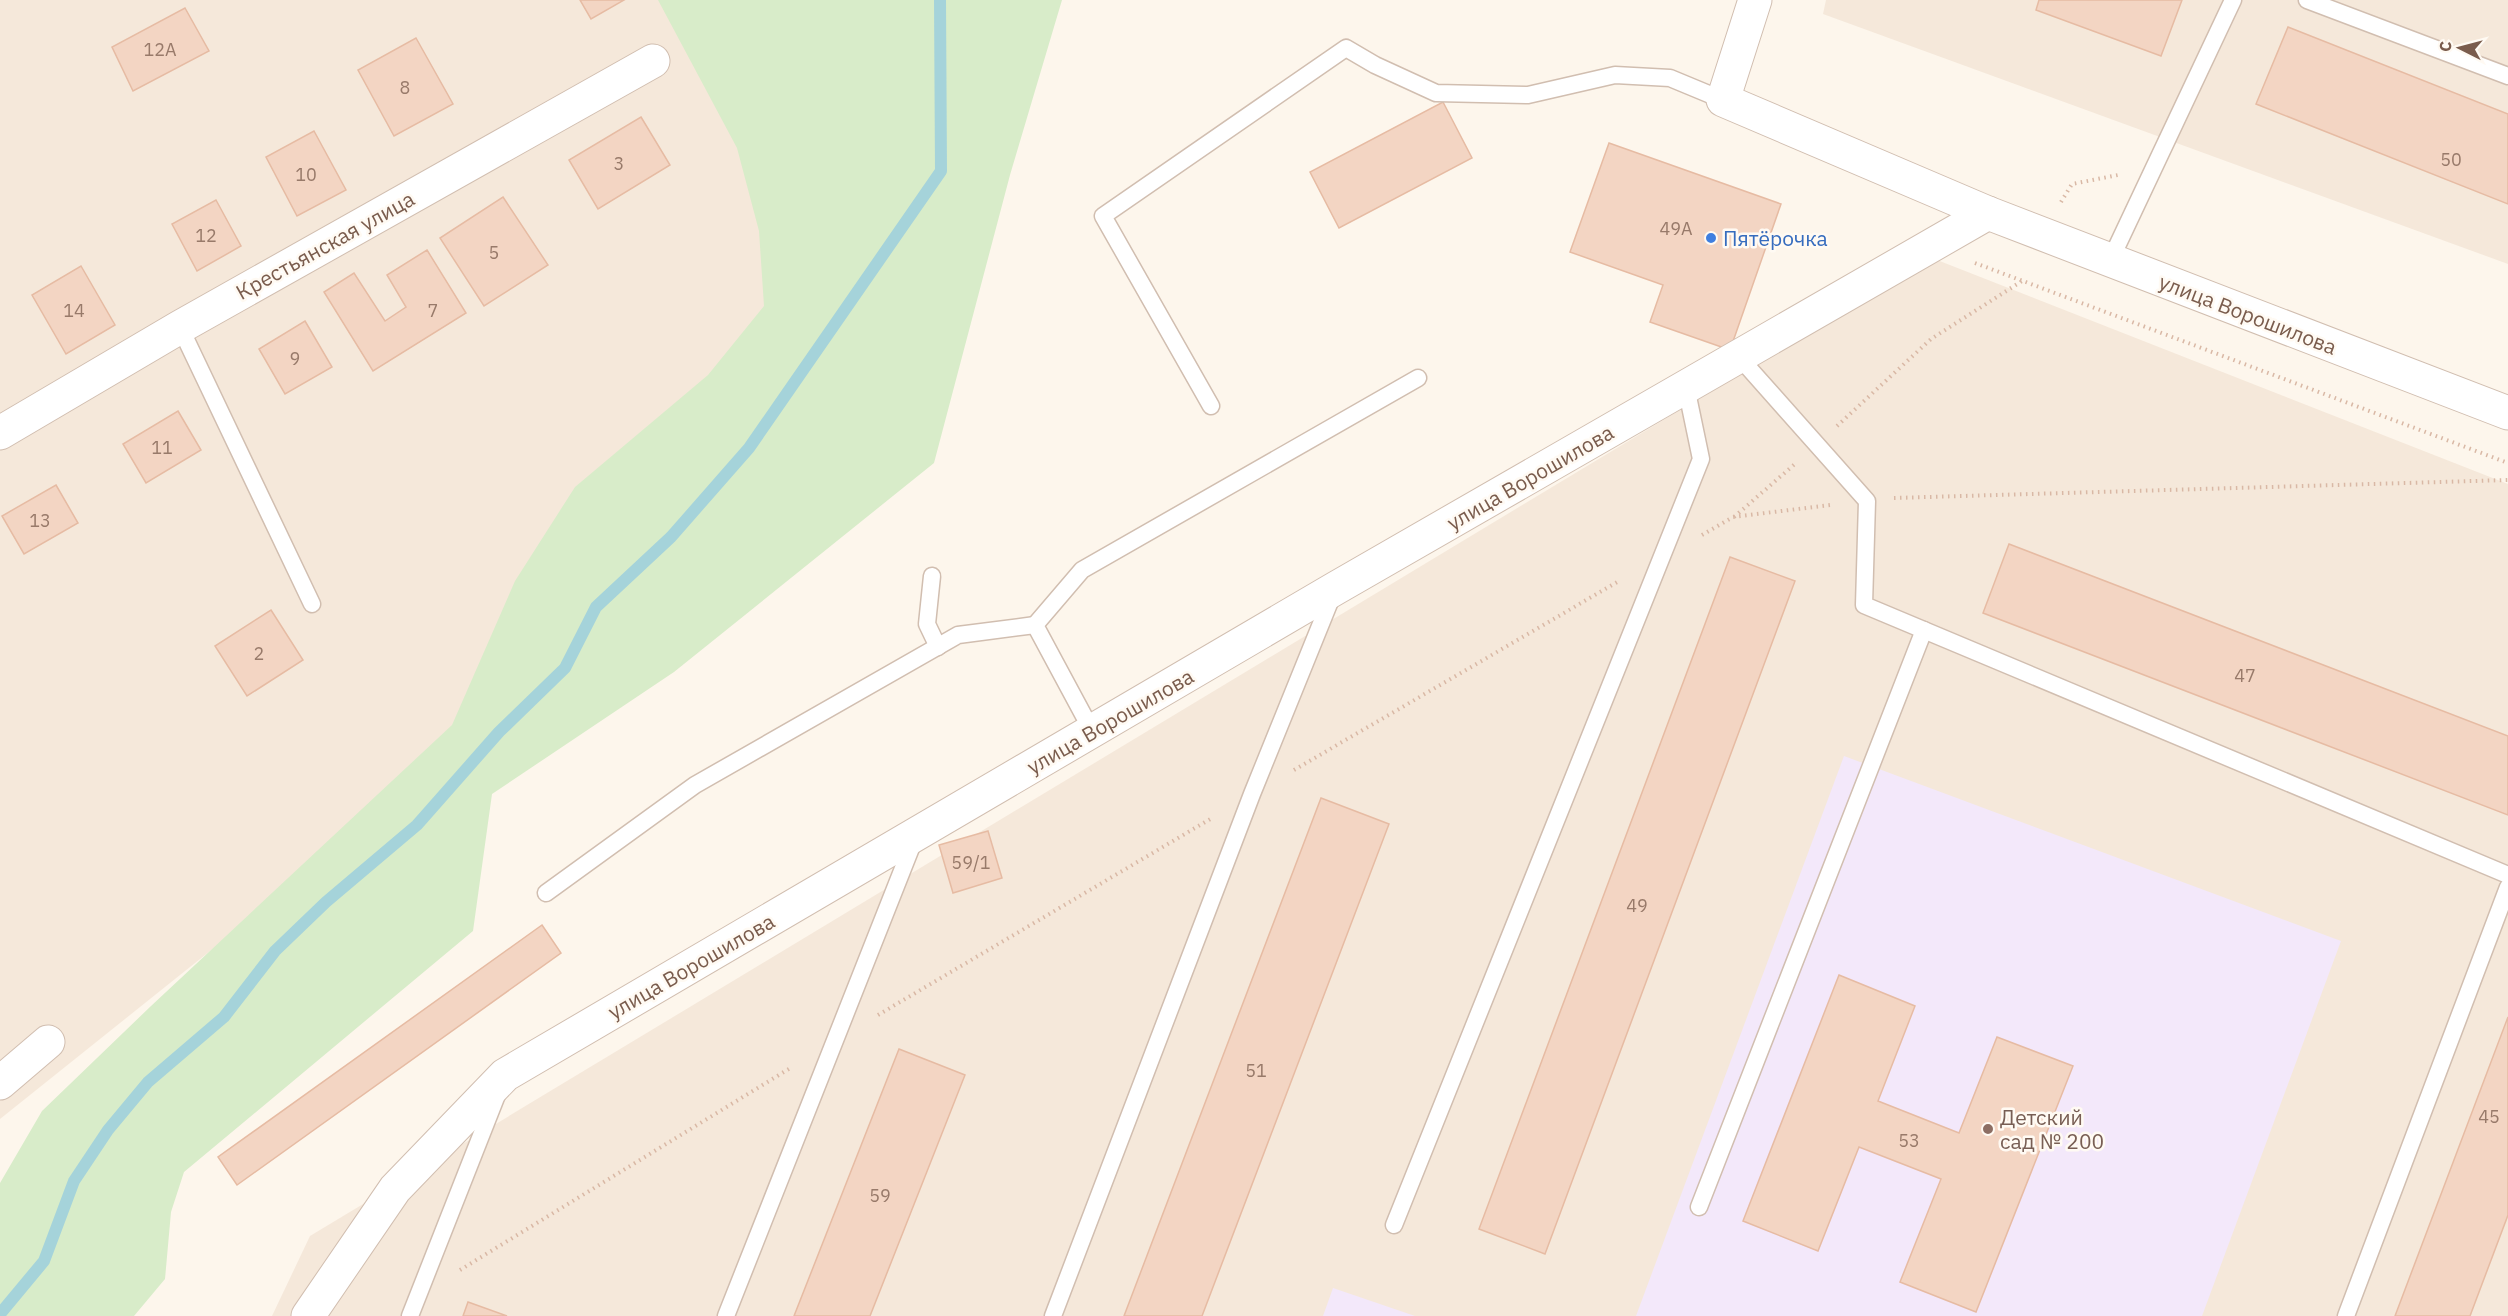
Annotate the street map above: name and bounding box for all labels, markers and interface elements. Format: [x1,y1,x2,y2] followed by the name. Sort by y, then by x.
[2430,18,2490,78] north arrow
[143,38,177,61] house number: 12А
[2435,40,2456,53] text: С
[400,76,410,99] house number: 8
[2440,148,2462,171] house number: 50
[614,152,624,175] house number: 3
[295,163,317,186] house number: 10
[231,184,419,306] street label: Крестьянская улица
[1659,217,1693,240] house number: 49А
[195,224,217,247] house number: 12
[1723,224,1828,252] place label: Пятёрочка
[1704,231,1718,245] marker: Пятёрочка
[489,241,499,264] house number: 5
[2155,267,2341,361] street label: улица Ворошилова
[63,299,85,322] house number: 14
[428,299,438,322] house number: 7
[290,347,300,370] house number: 9
[1442,418,1618,536] street label: улица Ворошилова
[151,436,173,459] house number: 11
[29,509,51,532] house number: 13
[254,642,264,665] house number: 2
[1022,662,1198,780] street label: улица Ворошилова
[2234,664,2256,687] house number: 47
[951,851,991,874] house number: 59/1
[1626,894,1648,917] house number: 49
[603,907,779,1025] street label: улица Ворошилова
[1245,1059,1267,1082] house number: 51
[2000,1103,2104,1155] place label: Детский сад № 200
[2478,1105,2500,1128] house number: 45
[1981,1122,1995,1136] marker: Детский сад № 200
[1898,1129,1920,1152] house number: 53
[869,1184,891,1207] house number: 59

